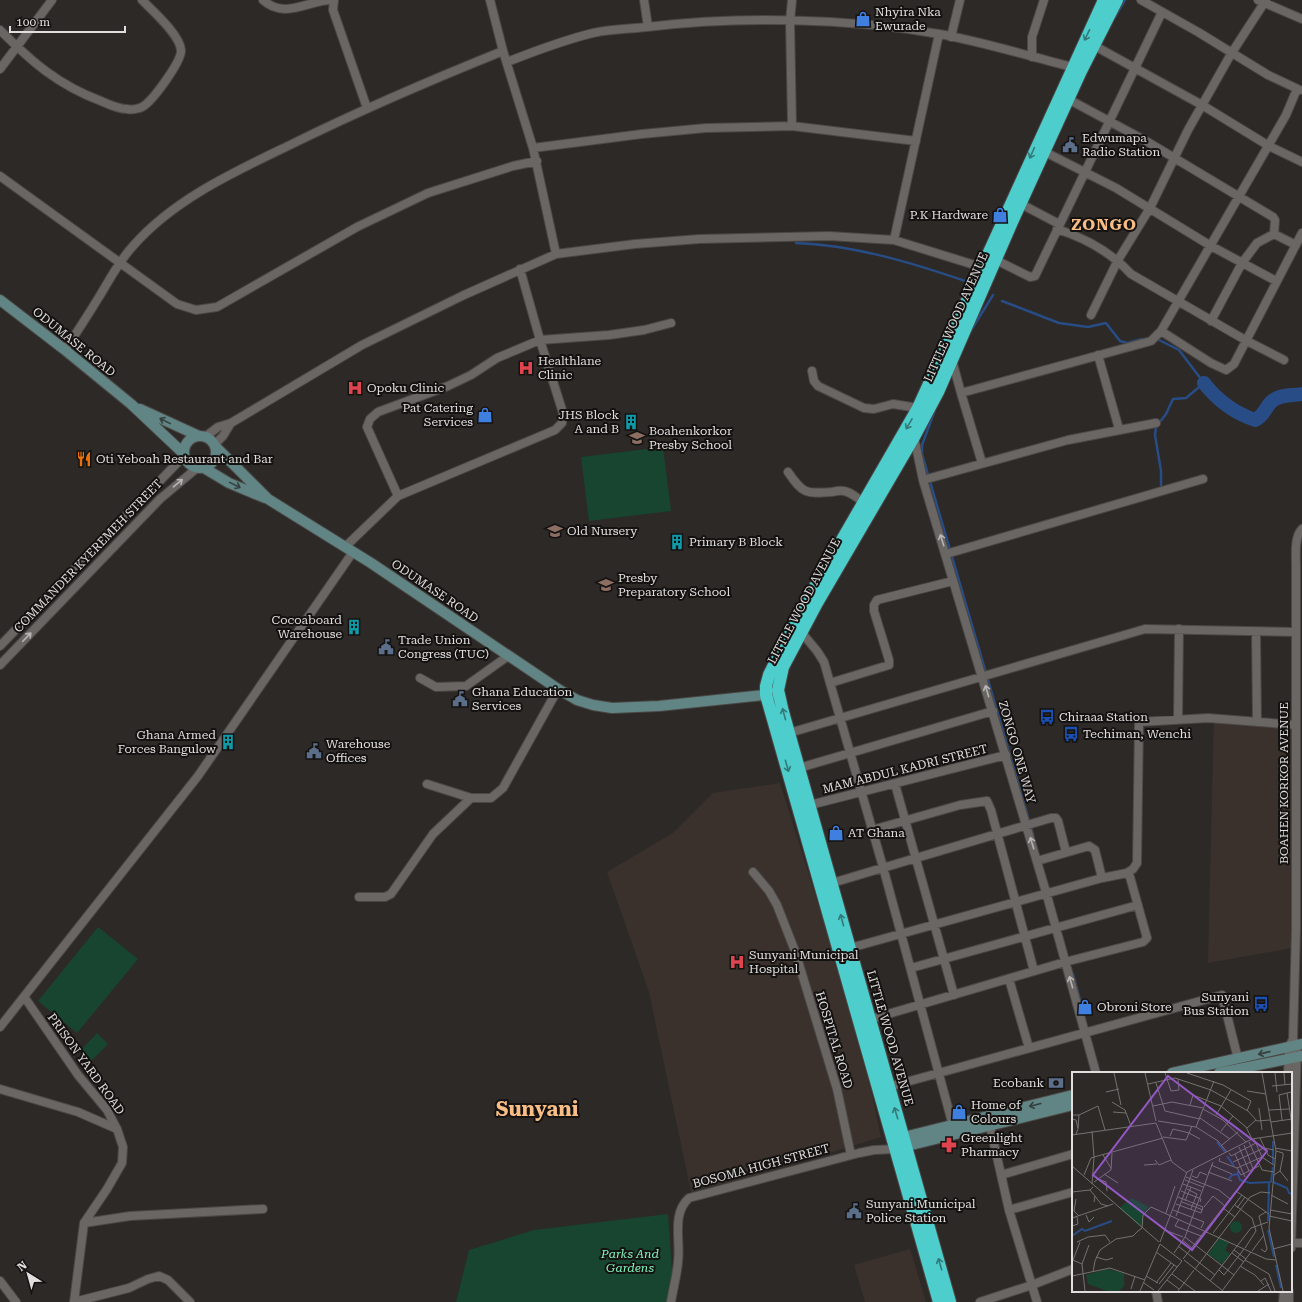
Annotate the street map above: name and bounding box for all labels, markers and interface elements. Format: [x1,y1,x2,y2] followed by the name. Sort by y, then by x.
[875,5,941,33] place label: Nhyira Nka Ewurade
[10,8,125,34] scale bar
[854,10,872,28] shop icon: Nhyira Nka Ewurade
[16,15,50,29] text: 100 m
[1083,29,1090,41] one-way arrow
[1082,131,1160,159] place label: Edwumapa Radio Station
[1061,136,1079,154] public building icon: Edwumapa Radio Station
[1028,147,1036,159] one-way arrow
[991,206,1009,224] shop icon: P.K Hardware
[910,208,988,222] place label: P.K Hardware
[1071,215,1137,234] district label: ZONGO
[921,250,991,384] street label: LITTLE WOOD AVENUE
[30,304,118,380] street label: ODUMASE ROAD
[538,354,602,382] place label: Healthlane Clinic
[517,359,535,377] hospital icon: Healthlane Clinic
[346,379,364,397] hospital icon: Opoku Clinic
[367,381,444,395] place label: Opoku Clinic
[402,401,473,429] place label: Pat Catering Services
[476,406,494,424] shop icon: Pat Catering Services
[558,408,619,436] place label: JHS Block A and B
[622,413,640,431] building icon: JHS Block A and B
[159,417,171,424] one-way arrow
[904,418,912,430] one-way arrow
[649,424,732,452] place label: Boahenkorkor Presby School
[628,429,646,447] school or university icon: Boahenkorkor Presby School
[75,450,93,468] restaurant icon: Oti Yeboah Restaurant and Bar
[96,452,273,466] place label: Oti Yeboah Restaurant and Bar
[11,477,165,635] street label: COMMANDER KYEREMEH STREET
[172,478,183,487] one-way arrow
[229,482,241,489] one-way arrow
[546,522,564,540] school or university icon: Old Nursery
[567,524,638,538] place label: Old Nursery
[668,533,686,551] building icon: Primary B Block
[938,534,945,547] one-way arrow
[689,535,783,549] place label: Primary B Block
[765,536,843,666] street label: LITTLE WOOD AVENUE
[389,557,481,625] street label: ODUMASE ROAD
[618,571,730,599] place label: Presby Preparatory School
[597,576,615,594] school or university icon: Presby Preparatory School
[272,613,342,641] place label: Cocoaboard Warehouse
[345,618,363,636] building icon: Cocoaboard Warehouse
[22,632,31,642] one-way arrow
[398,633,489,661] place label: Trade Union Congress (TUC)
[377,638,395,656] public building icon: Trade Union Congress (TUC)
[472,685,573,713] place label: Ghana Education Services
[983,685,990,698] one-way arrow
[451,690,469,708] public building icon: Ghana Education Services
[996,699,1039,806] street label: ZONGO ONE WAY
[1277,702,1291,864] street label: BOAHEN KORKOR AVENUE
[780,708,787,721] one-way arrow
[1038,708,1056,726] bus stop icon: Chiraaa Station
[1059,710,1148,724] place label: Chiraaa Station
[1062,725,1080,743] bus stop icon: Techiman, Wenchi
[1083,727,1191,741] place label: Techiman, Wenchi
[118,728,216,756] place label: Ghana Armed Forces Bangulow
[219,733,237,751] building icon: Ghana Armed Forces Bangulow
[326,737,391,765] place label: Warehouse Offices
[305,742,323,760] public building icon: Warehouse Offices
[821,742,989,796] street label: MAM ABDUL KADRI STREET
[783,760,791,773] one-way arrow
[827,824,845,842] shop icon: AT Ghana
[848,826,905,840] place label: AT Ghana
[1028,837,1035,850] one-way arrow
[838,914,845,927] one-way arrow
[749,948,859,976] place label: Sunyani Municipal Hospital
[728,953,746,971] hospital icon: Sunyani Municipal Hospital
[864,969,916,1107] street label: LITTLE WOOD AVENUE
[1067,975,1074,988] one-way arrow
[813,990,855,1090] street label: HOSPITAL ROAD
[1183,990,1249,1018] place label: Sunyani Bus Station
[1252,995,1270,1013] bus stop icon: Sunyani Bus Station
[1076,998,1094,1016] shop icon: Obroni Store
[1097,1000,1172,1014] place label: Obroni Store
[45,1011,127,1117] street label: PRISON YARD ROAD
[1258,1049,1271,1057] one-way arrow
[1072,1072,1292,1292] inset map
[1047,1074,1065,1092] bank icon: Ecobank
[993,1076,1044,1090] place label: Ecobank
[496,1097,579,1121] district label: Sunyani
[971,1098,1021,1126] place label: Home of Colours
[1029,1102,1042,1109] one-way arrow
[950,1103,968,1121] shop icon: Home of Colours
[892,1106,899,1119] one-way arrow
[961,1131,1023,1159] place label: Greenlight Pharmacy
[940,1136,958,1154] pharmacy icon: Greenlight Pharmacy
[691,1141,831,1191] street label: BOSOMA HIGH STREET
[866,1197,976,1225] place label: Sunyani Municipal Police Station
[845,1202,863,1220] public building icon: Sunyani Municipal Police Station
[600,1247,659,1275] park label: Parks And Gardens
[8,1254,48,1294] north arrow
[15,1258,30,1274] text: N
[936,1258,943,1271] one-way arrow

